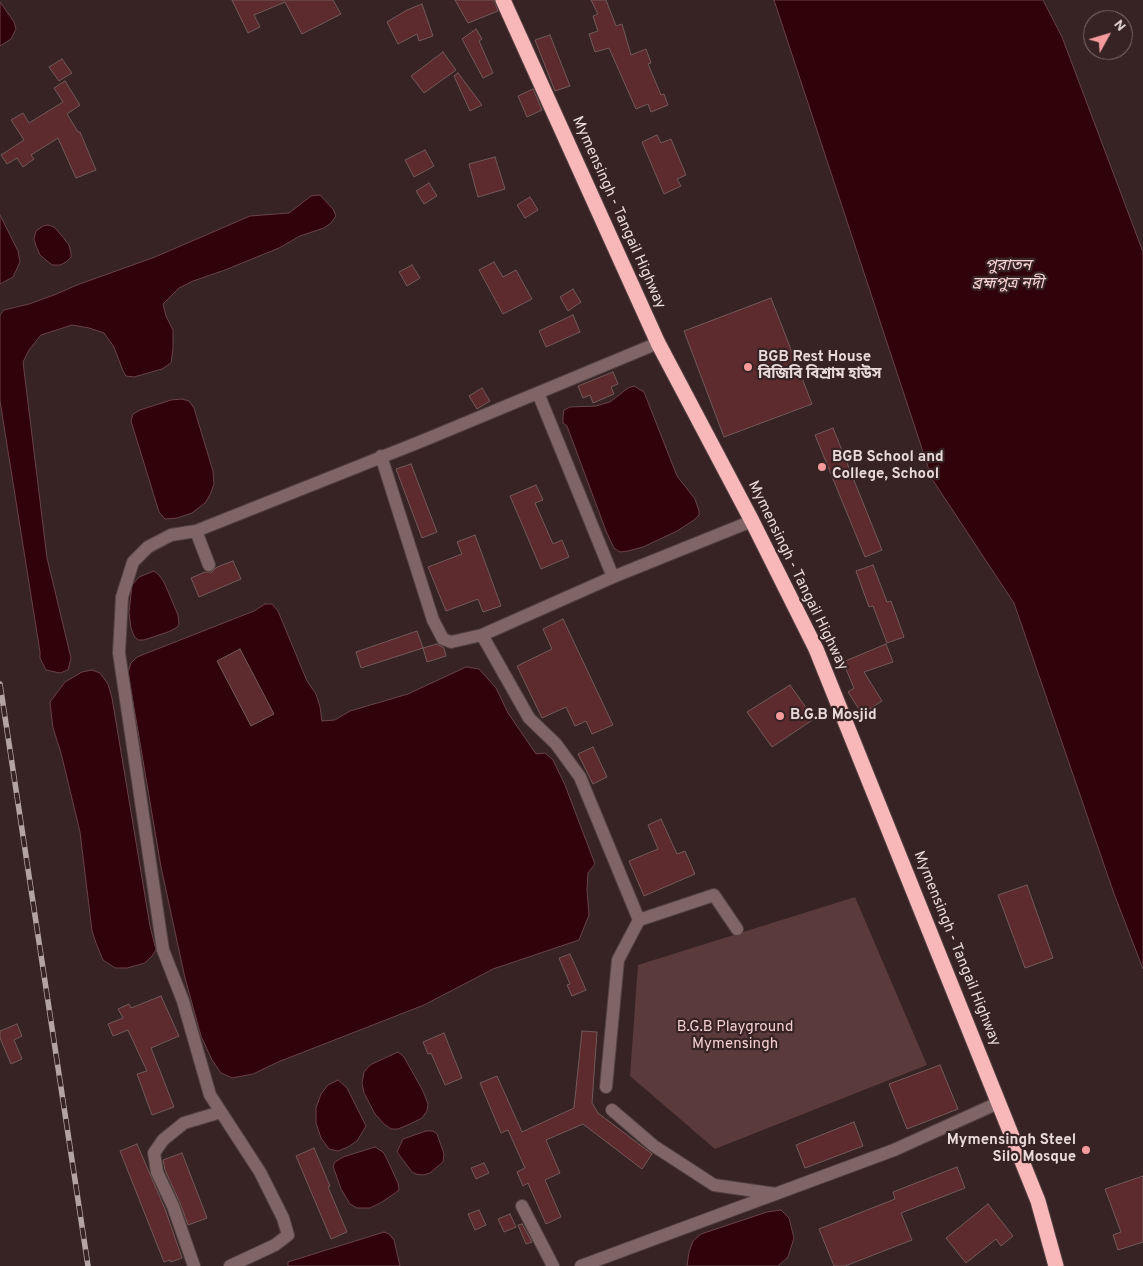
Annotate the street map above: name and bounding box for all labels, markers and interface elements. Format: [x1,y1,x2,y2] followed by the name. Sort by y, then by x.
[1083,10,1133,60] north arrow
[1109,17,1129,35] text: N
[567,114,669,312] street label: Mymensingh - Tangail Highway
[972,257,1044,295] water label: পুরাতন ব্রহ্মপুত্র নদী
[758,349,881,384] place label: BGB Rest House বিজিবি বিশ্রাম হাউস
[742,361,754,373] marker: BGB Rest House বিজিবি বিশ্রাম হাউস
[832,449,944,484] place label: BGB School and College, School
[816,461,828,473] marker: BGB School and College, School
[743,478,851,674] street label: Mymensingh - Tangail Highway
[790,707,877,725] place label: B.G.B Mosjid
[774,710,786,722] marker: B.G.B Mosjid
[909,849,1003,1049] street label: Mymensingh - Tangail Highway
[677,1019,793,1054] park label: B.G.B Playground Mymensingh
[947,1132,1076,1167] place label: Mymensingh Steel Silo Mosque
[1080,1144,1092,1156] marker: Mymensingh Steel Silo Mosque

